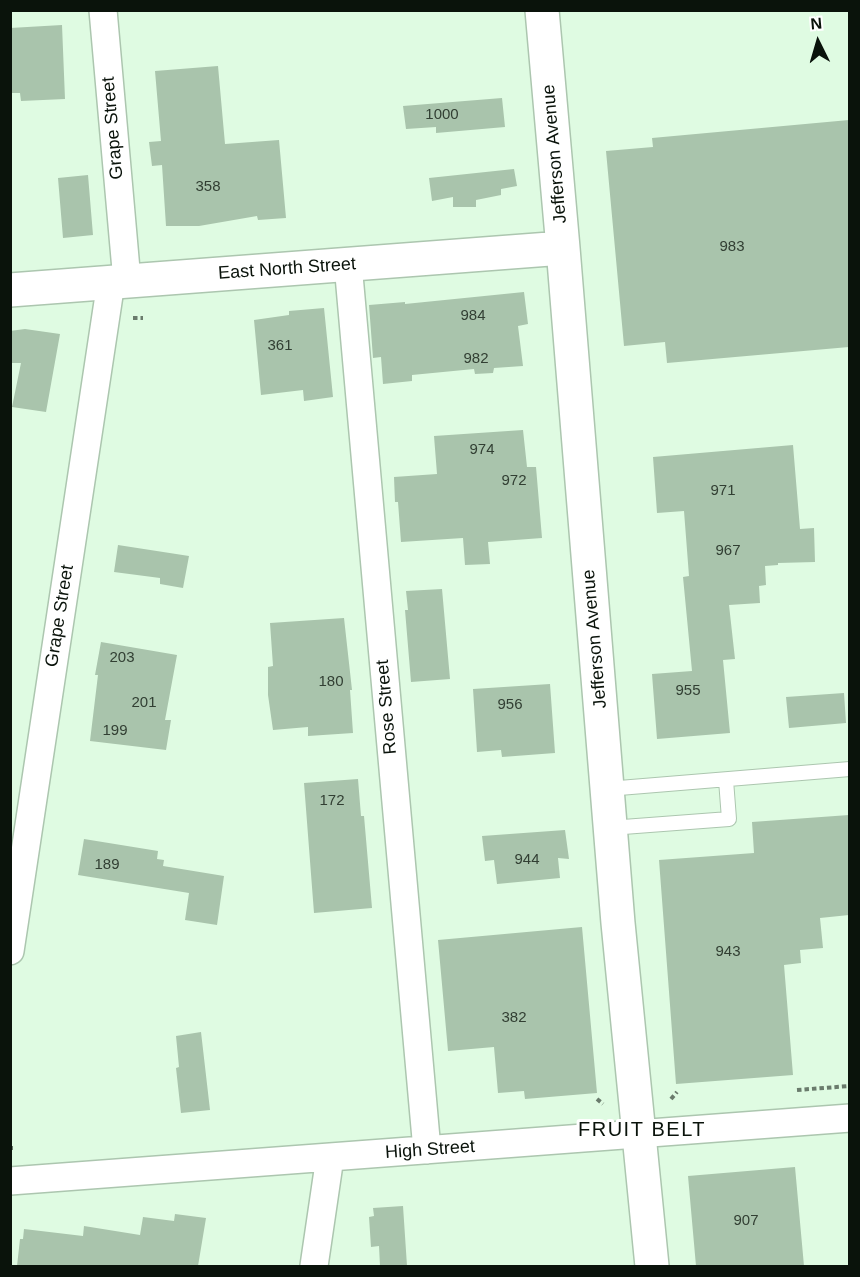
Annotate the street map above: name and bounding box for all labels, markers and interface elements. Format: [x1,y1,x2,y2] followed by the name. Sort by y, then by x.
[788,12,848,72] north arrow
[810,15,823,33] text: N
[98,76,128,180] street label: Grape Street
[538,84,572,224] street label: Jefferson Avenue
[425,106,459,124] house number: 1000
[195,178,221,196] house number: 358
[719,238,745,256] house number: 983
[217,253,357,285] street label: East North Street
[460,307,486,325] house number: 984
[267,337,293,355] house number: 361
[463,350,489,368] house number: 982
[469,441,495,459] house number: 974
[501,472,527,490] house number: 972
[710,482,736,500] house number: 971
[715,542,741,560] house number: 967
[41,563,79,669] street label: Grape Street
[578,569,612,709] street label: Jefferson Avenue
[109,649,135,667] house number: 203
[372,659,402,755] street label: Rose Street
[318,673,344,691] house number: 180
[675,682,701,700] house number: 955
[131,694,157,712] house number: 201
[497,696,523,714] house number: 956
[102,722,128,740] house number: 199
[319,792,345,810] house number: 172
[514,851,540,869] house number: 944
[94,856,120,874] house number: 189
[715,943,741,961] house number: 943
[501,1009,527,1027] house number: 382
[578,1118,706,1142] district label: FRUIT BELT
[384,1136,476,1164] street label: High Street
[733,1212,759,1230] house number: 907

